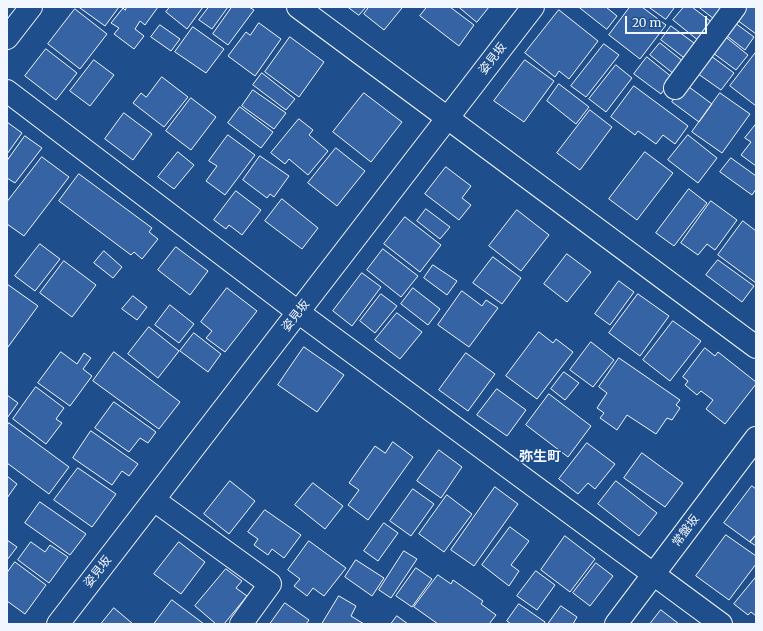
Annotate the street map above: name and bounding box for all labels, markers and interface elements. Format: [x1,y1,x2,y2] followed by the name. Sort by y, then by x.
[627,8,709,34] scale bar
[632,15,661,30] text: 20 m
[476,40,510,78] street label: 姿見坂
[279,297,313,335] street label: 姿見坂
[519,449,561,465] district label: 弥生町
[669,512,703,550] street label: 常盤坂
[81,553,115,591] street label: 姿見坂

